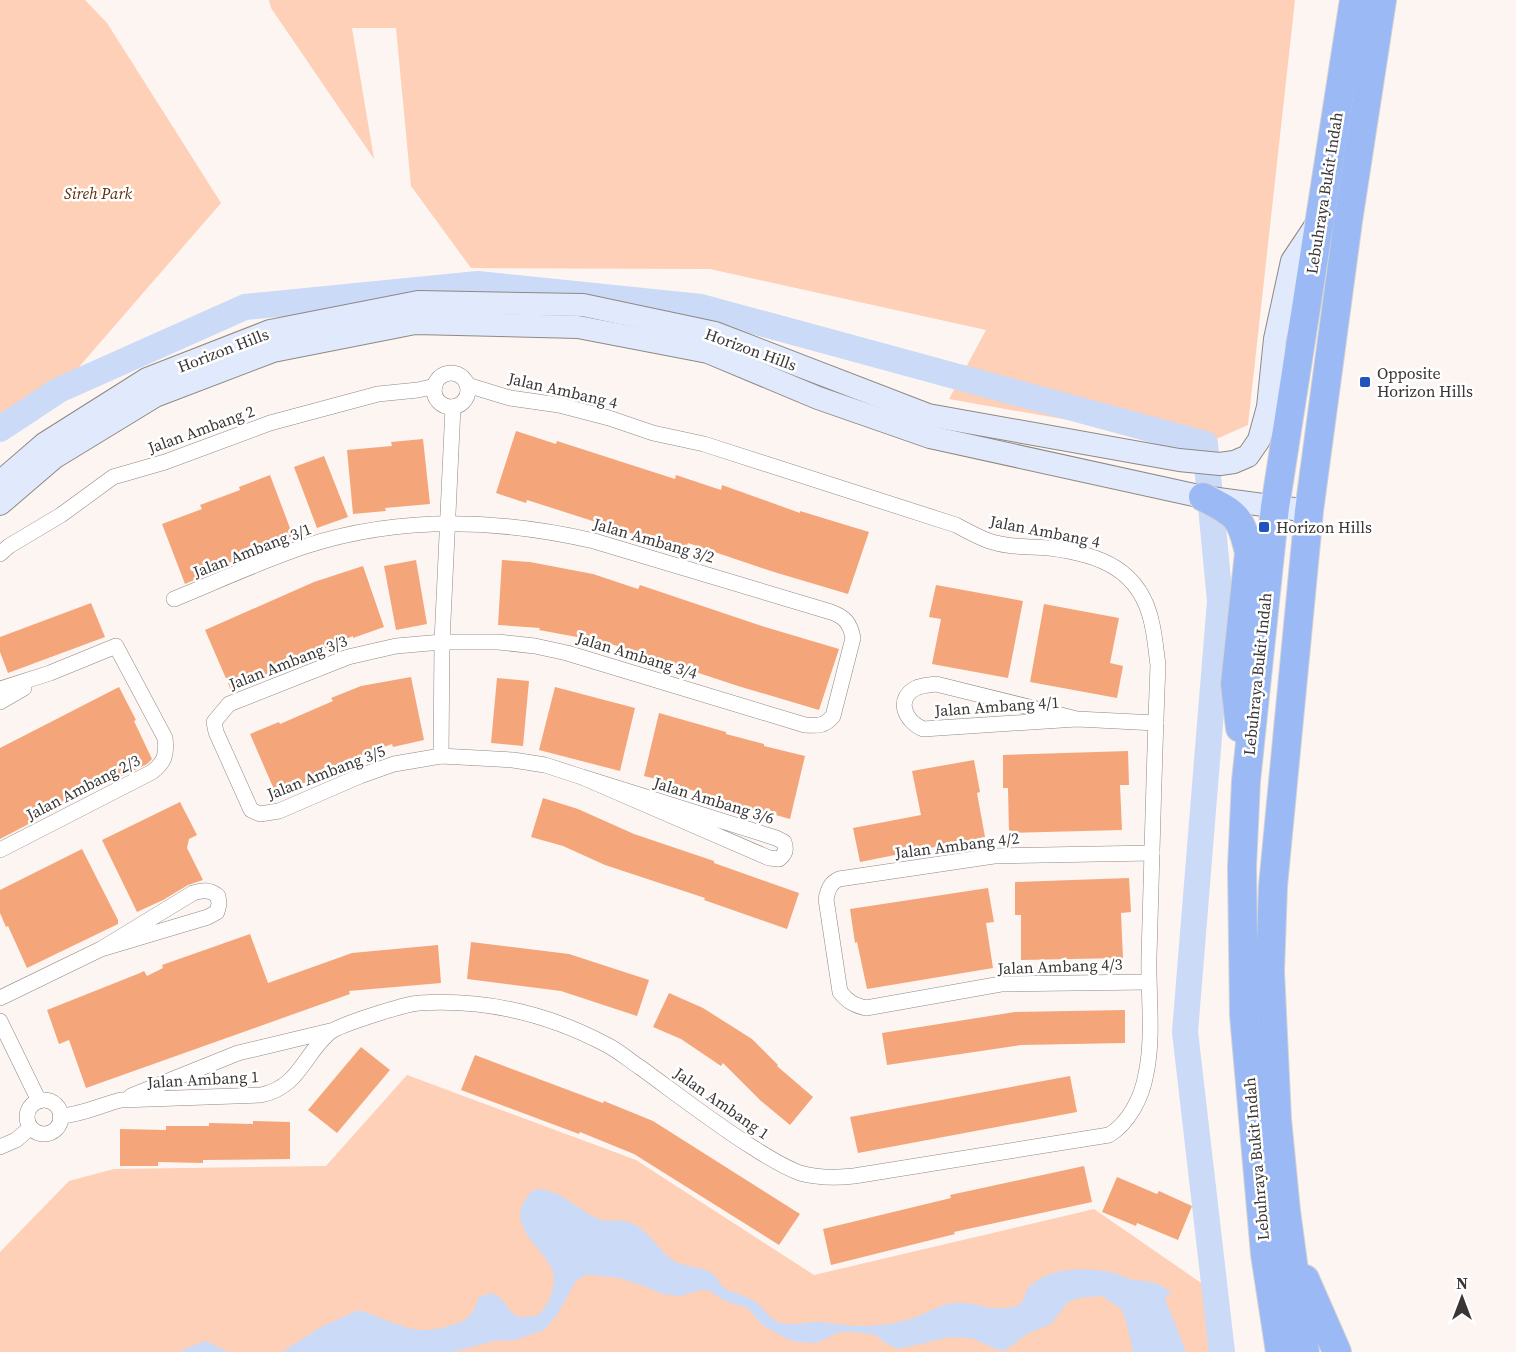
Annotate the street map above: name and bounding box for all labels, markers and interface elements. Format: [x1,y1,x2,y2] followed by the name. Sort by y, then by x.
[1300,110,1348,276] street label: Lebuhraya Bukit Indah
[64,182,132,204] park label: Sireh Park
[702,322,800,376] street label: Horizon Hills
[174,323,272,377] street label: Horizon Hills
[1377,362,1473,402] place label: Opposite Horizon Hills
[505,366,620,413] street label: Jalan Ambang 4
[1358,375,1372,389] marker: Opposite Horizon Hills
[144,400,257,459] street label: Jalan Ambang 2
[987,509,1102,552] street label: Jalan Ambang 4
[590,512,717,568] street label: Jalan Ambang 3/2
[1276,516,1372,538] place label: Horizon Hills
[189,517,314,583] street label: Jalan Ambang 3/1
[1257,520,1271,534] marker: Horizon Hills
[1238,591,1277,757] street label: Lebuhraya Bukit Indah
[573,626,700,684] street label: Jalan Ambang 3/4
[225,629,350,695] street label: Jalan Ambang 3/3
[933,691,1060,721] street label: Jalan Ambang 4/1
[263,739,388,805] street label: Jalan Ambang 3/5
[21,749,144,826] street label: Jalan Ambang 2/3
[650,771,777,829] street label: Jalan Ambang 3/6
[893,826,1020,864] street label: Jalan Ambang 4/2
[996,953,1123,979] street label: Jalan Ambang 4/3
[669,1061,774,1144] street label: Jalan Ambang 1
[146,1065,259,1093] street label: Jalan Ambang 1
[1238,1076,1274,1242] street label: Lebuhraya Bukit Indah
[1432,1268,1492,1328] north arrow
[1456,1272,1468,1294] text: N

